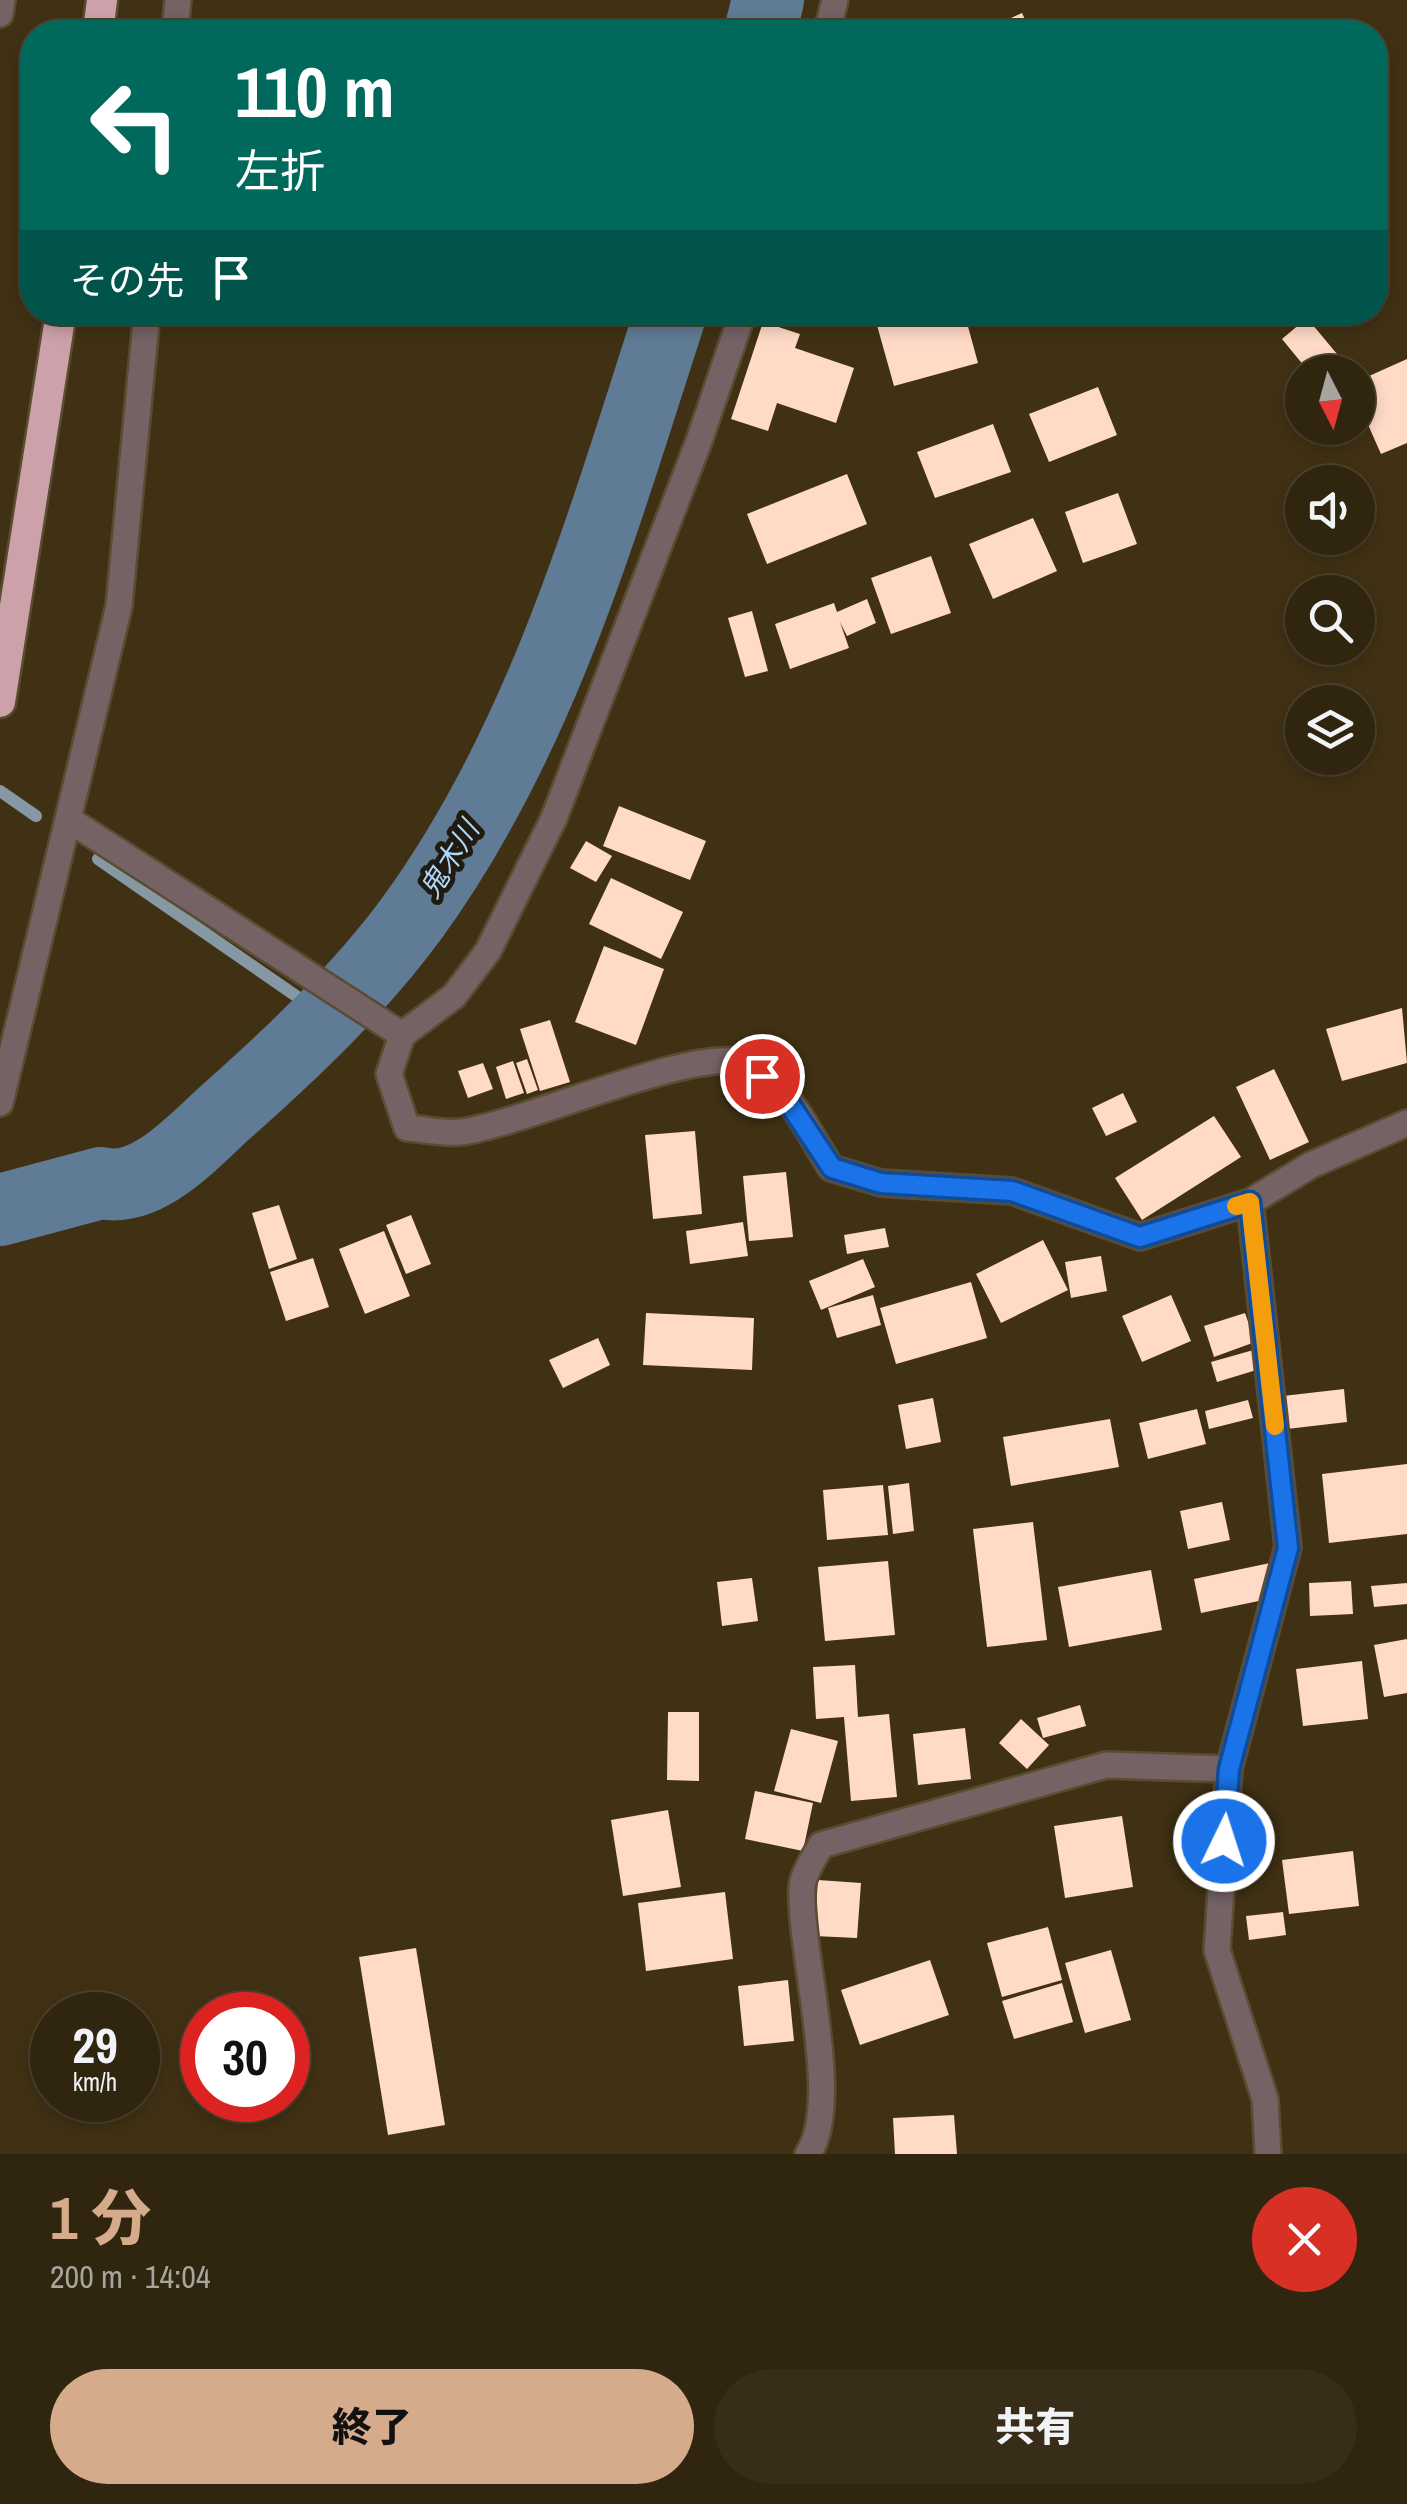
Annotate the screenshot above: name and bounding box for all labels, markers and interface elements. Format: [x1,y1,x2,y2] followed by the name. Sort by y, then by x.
[235,45,395,139] text: 110 m
[70,60,200,190] icon: left
[235,140,325,201] text: 左折
[204,250,259,305] icon: arrive
[70,255,184,306] text: その先
[1285,355,1375,445] north arrow
[1285,355,1375,775] map controls
[1285,465,1375,555] button: sound
[1285,575,1375,665] button: search
[1285,685,1375,775] button: layers
[411,811,489,905] water label: 鬼木川
[720,1034,805,1119] pin
[735,1049,790,1104] icon: arrive
[1172,1789,1276,1893] position arrow
[180,1992,310,2122] speed limit sign: 30
[72,2011,118,2079] text: 29
[73,2065,117,2099] text: km/h
[50,2177,151,2258] text: 1 分
[1252,2187,1357,2292] button: close
[50,2255,210,2298] text: 200 m · 14:04
[50,2369,694,2484] button: 終了
[714,2369,1357,2484] button: 共有

